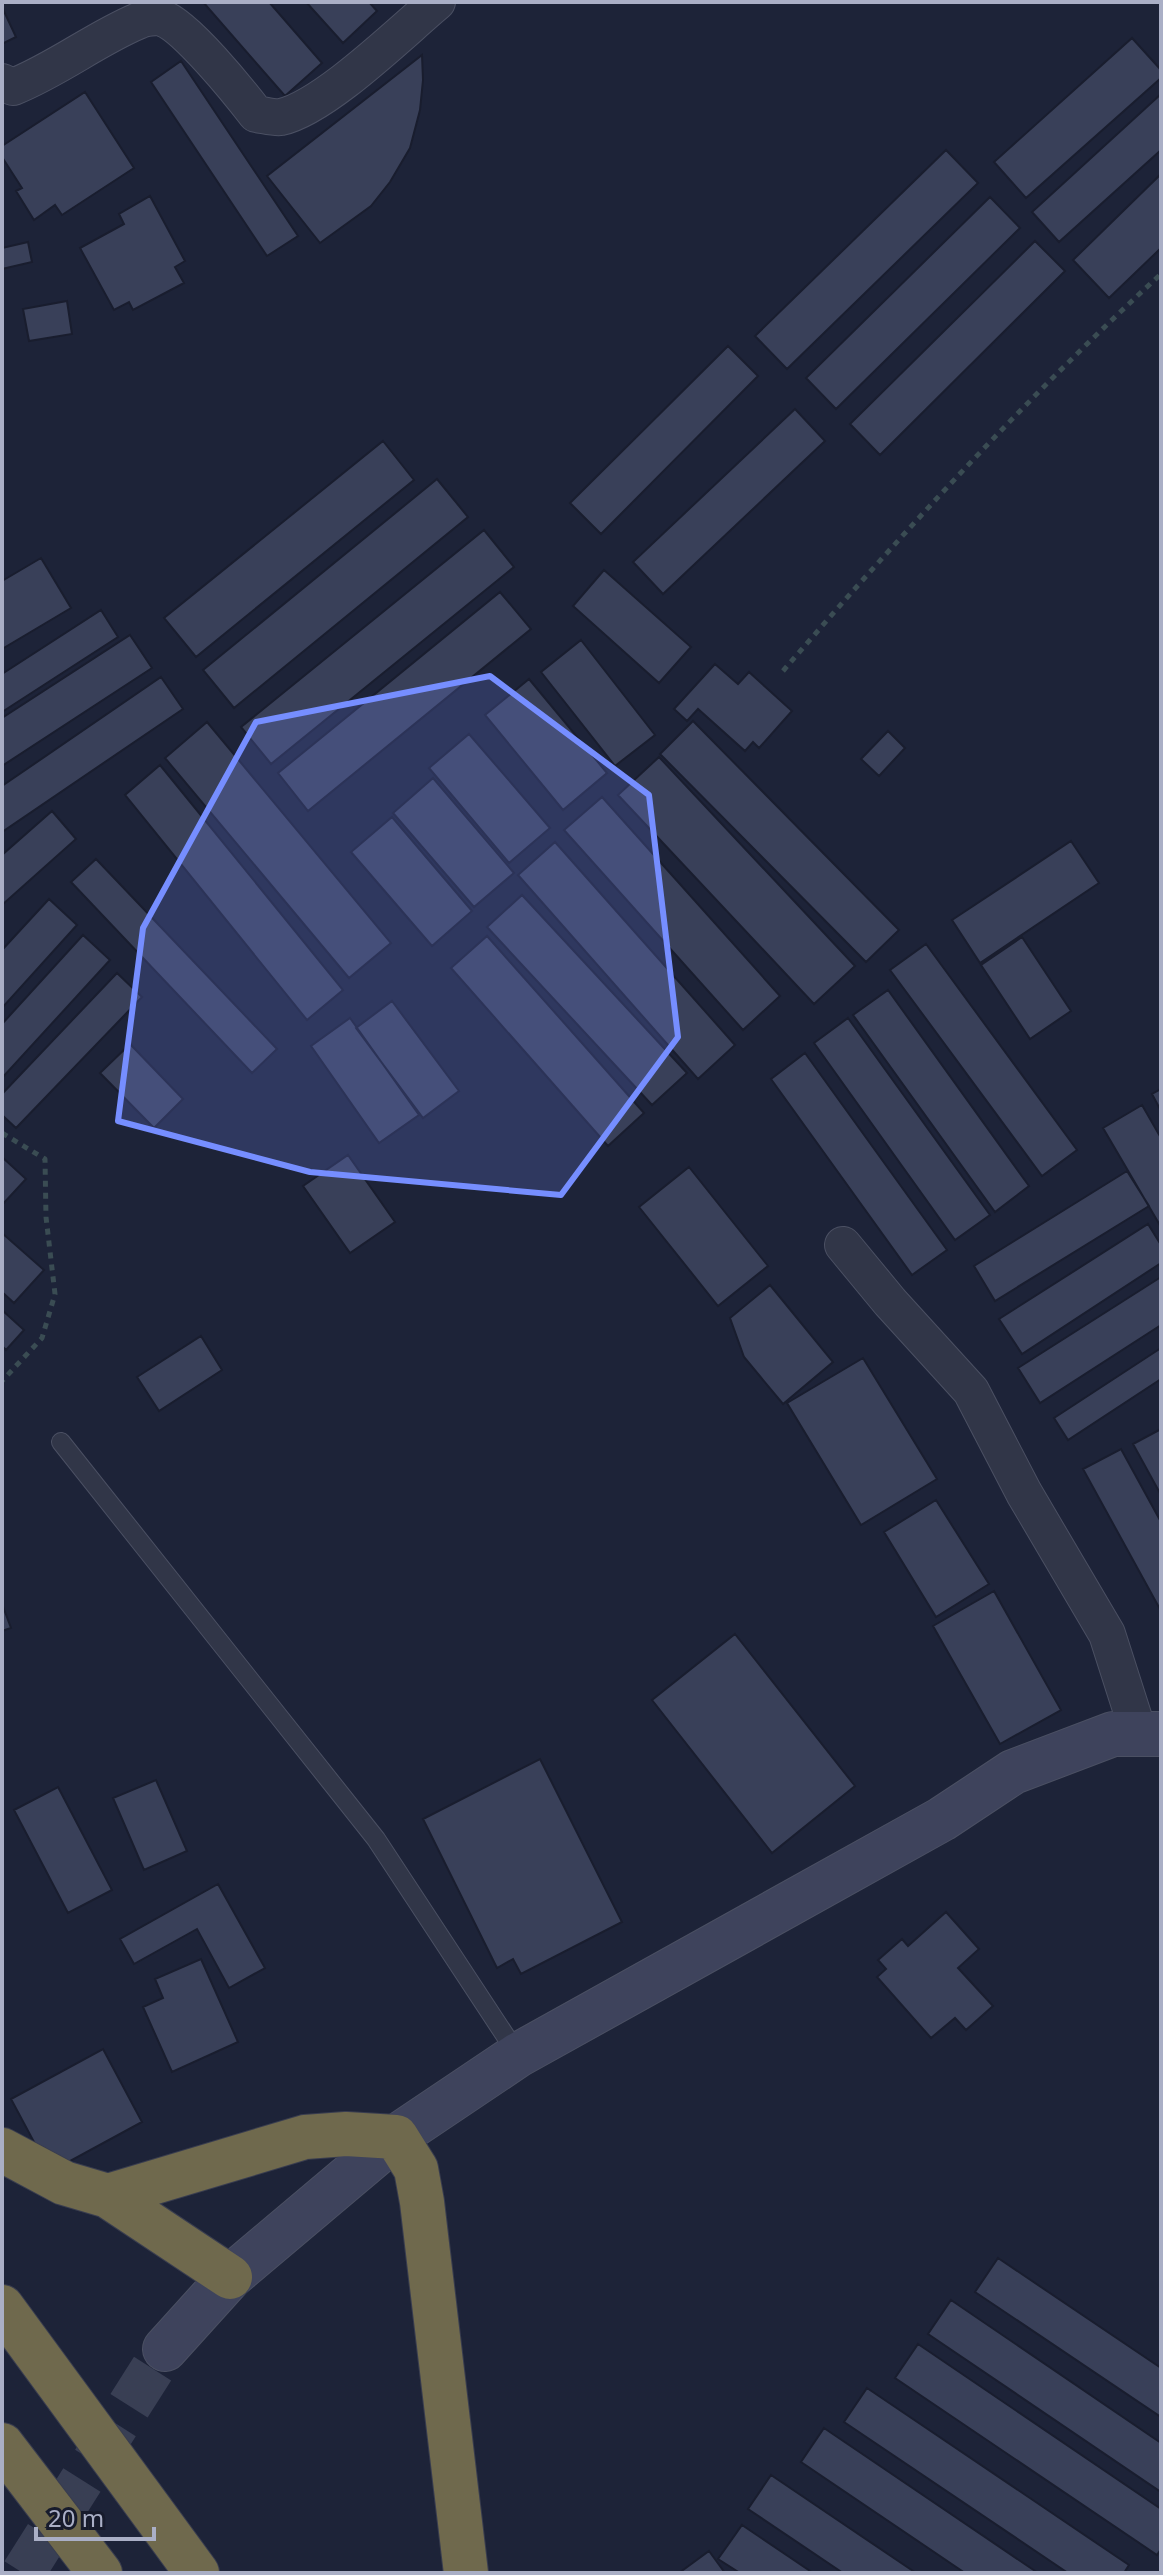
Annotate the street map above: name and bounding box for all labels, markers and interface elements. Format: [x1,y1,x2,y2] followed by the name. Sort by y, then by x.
[36,2491,154,2541] scale bar
[48,2501,104,2534] text: 20 m

